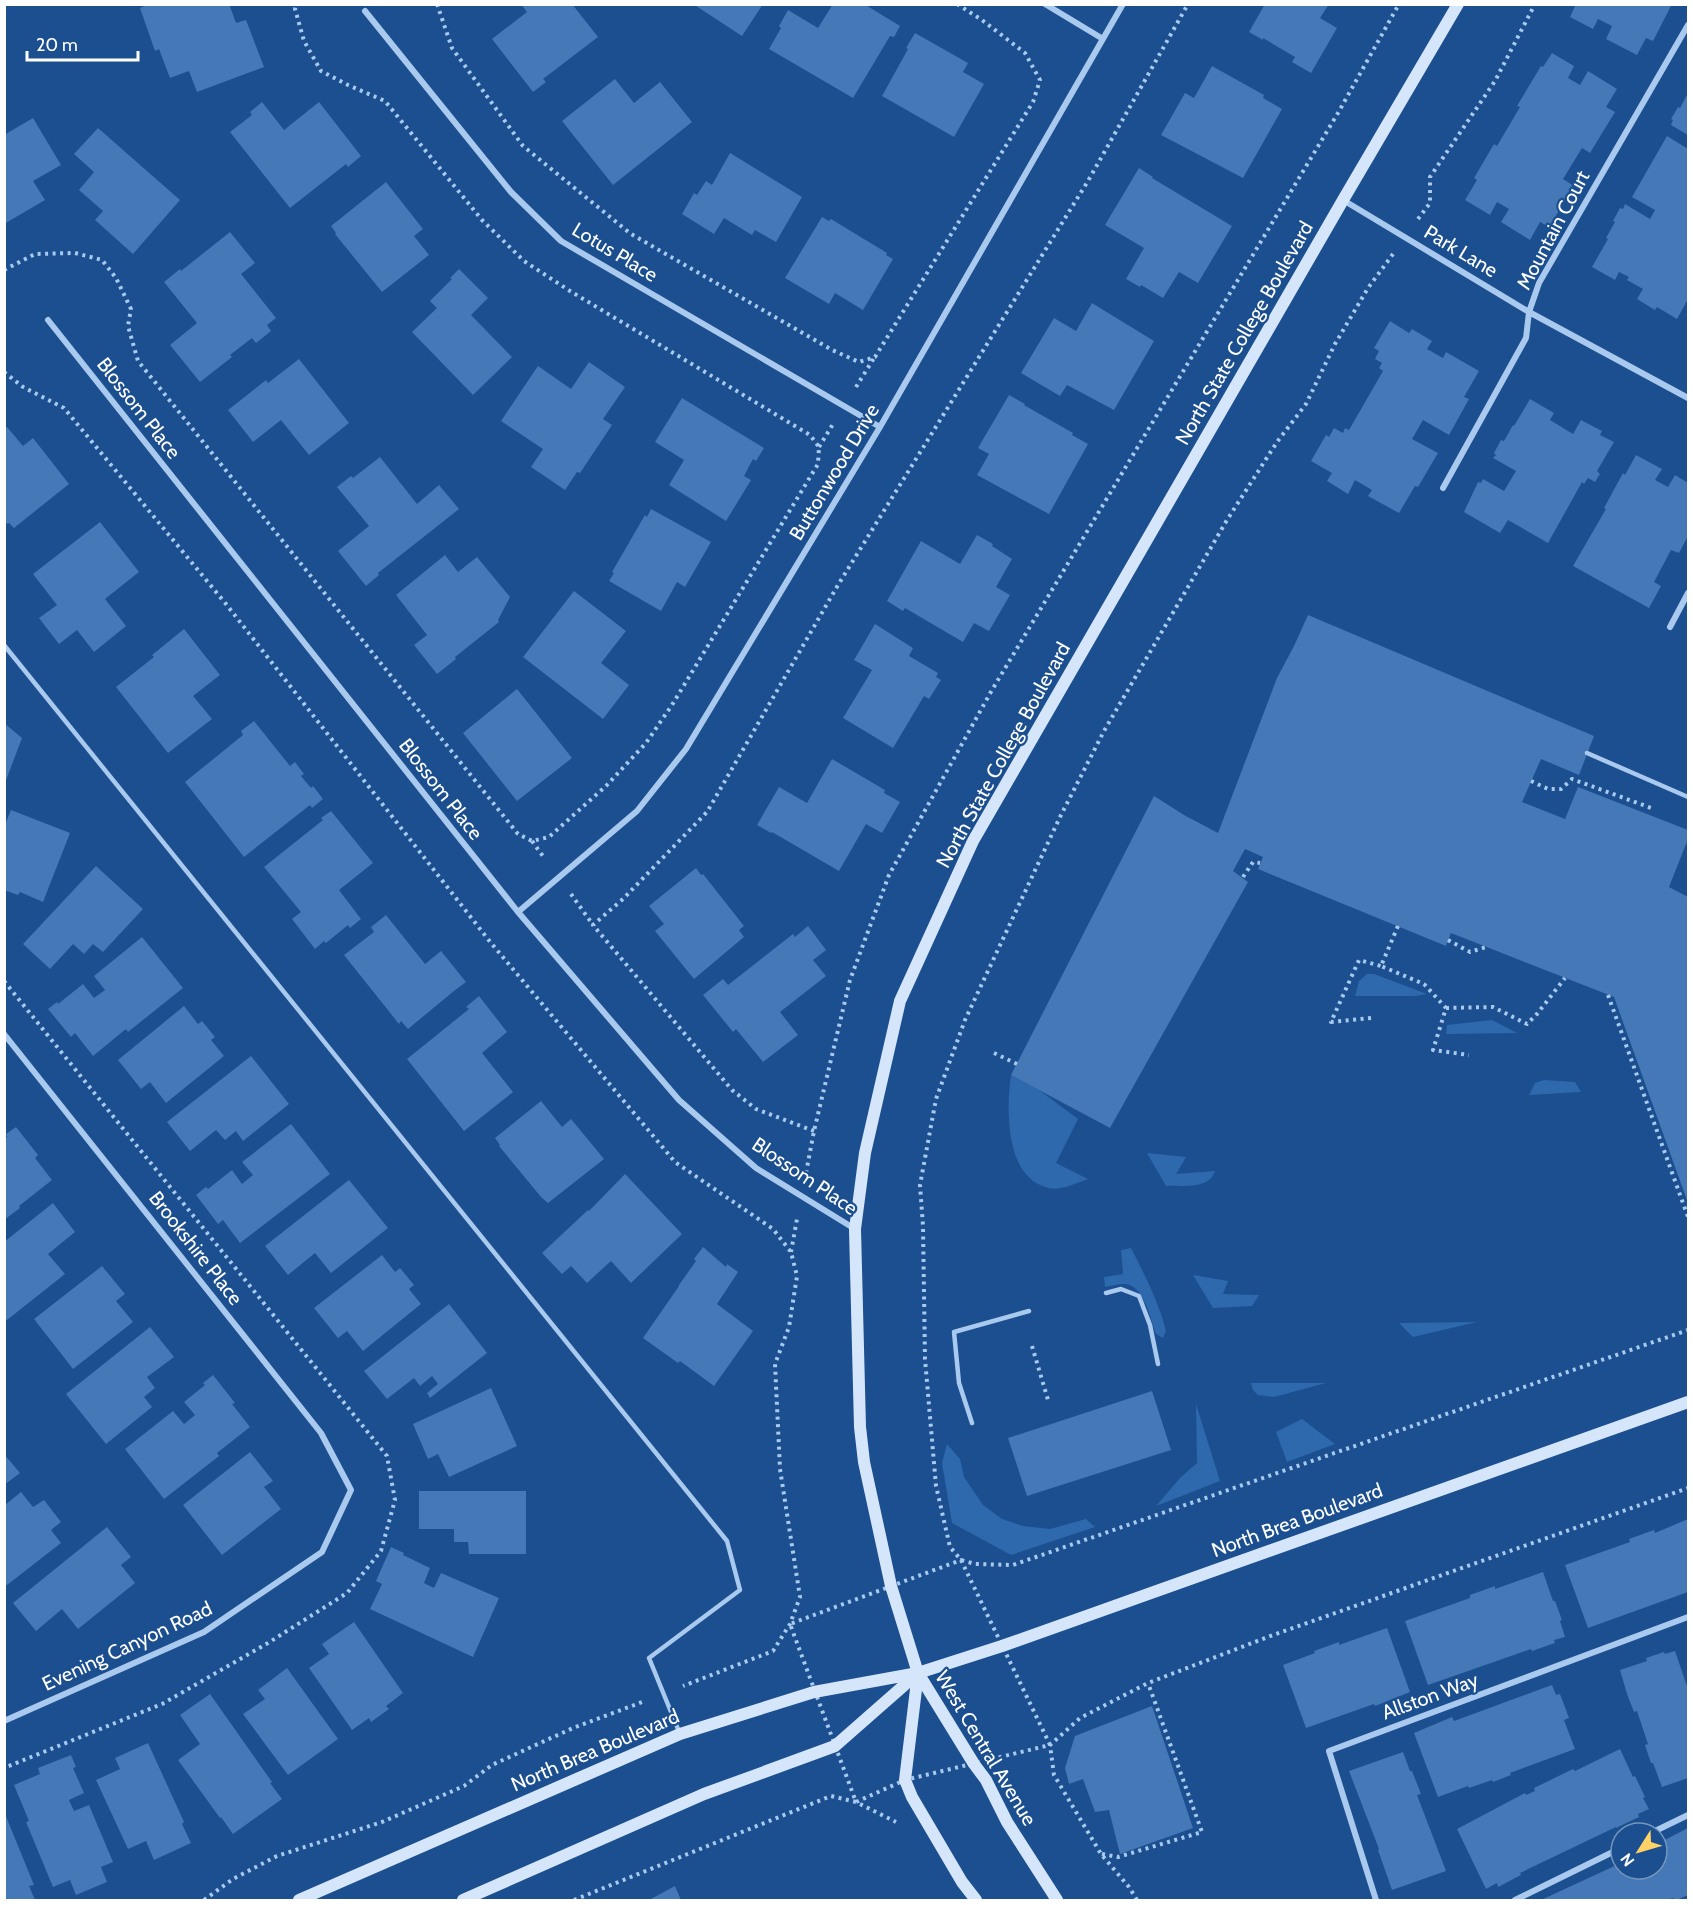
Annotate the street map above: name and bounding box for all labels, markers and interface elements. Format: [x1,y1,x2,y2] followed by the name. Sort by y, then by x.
[27,24,138,62] scale bar
[36,34,78,56] text: 20 m
[1512,166,1595,294] street label: Mountain Court
[568,217,662,287] street label: Lotus Place
[1170,217,1318,449] street label: North State College Boulevard
[1420,220,1502,282] street label: Park Lane
[92,353,186,463] street label: Blossom Place
[784,400,884,544] street label: Buttonwood Drive
[931,638,1075,872] street label: North State College Boulevard
[394,734,488,844] street label: Blossom Place
[748,1132,862,1220] street label: Blossom Place
[144,1186,248,1310] street label: Brookshire Place
[1208,1478,1386,1562] street label: North Brea Boulevard
[38,1596,216,1696] street label: Evening Canyon Road
[930,1666,1042,1830] street label: West Central Avenue
[1379,1668,1481,1724] street label: Allston Way
[507,1704,683,1796] street label: North Brea Boulevard
[1609,1821,1669,1881] north arrow
[1616,1849,1638,1870] text: N

